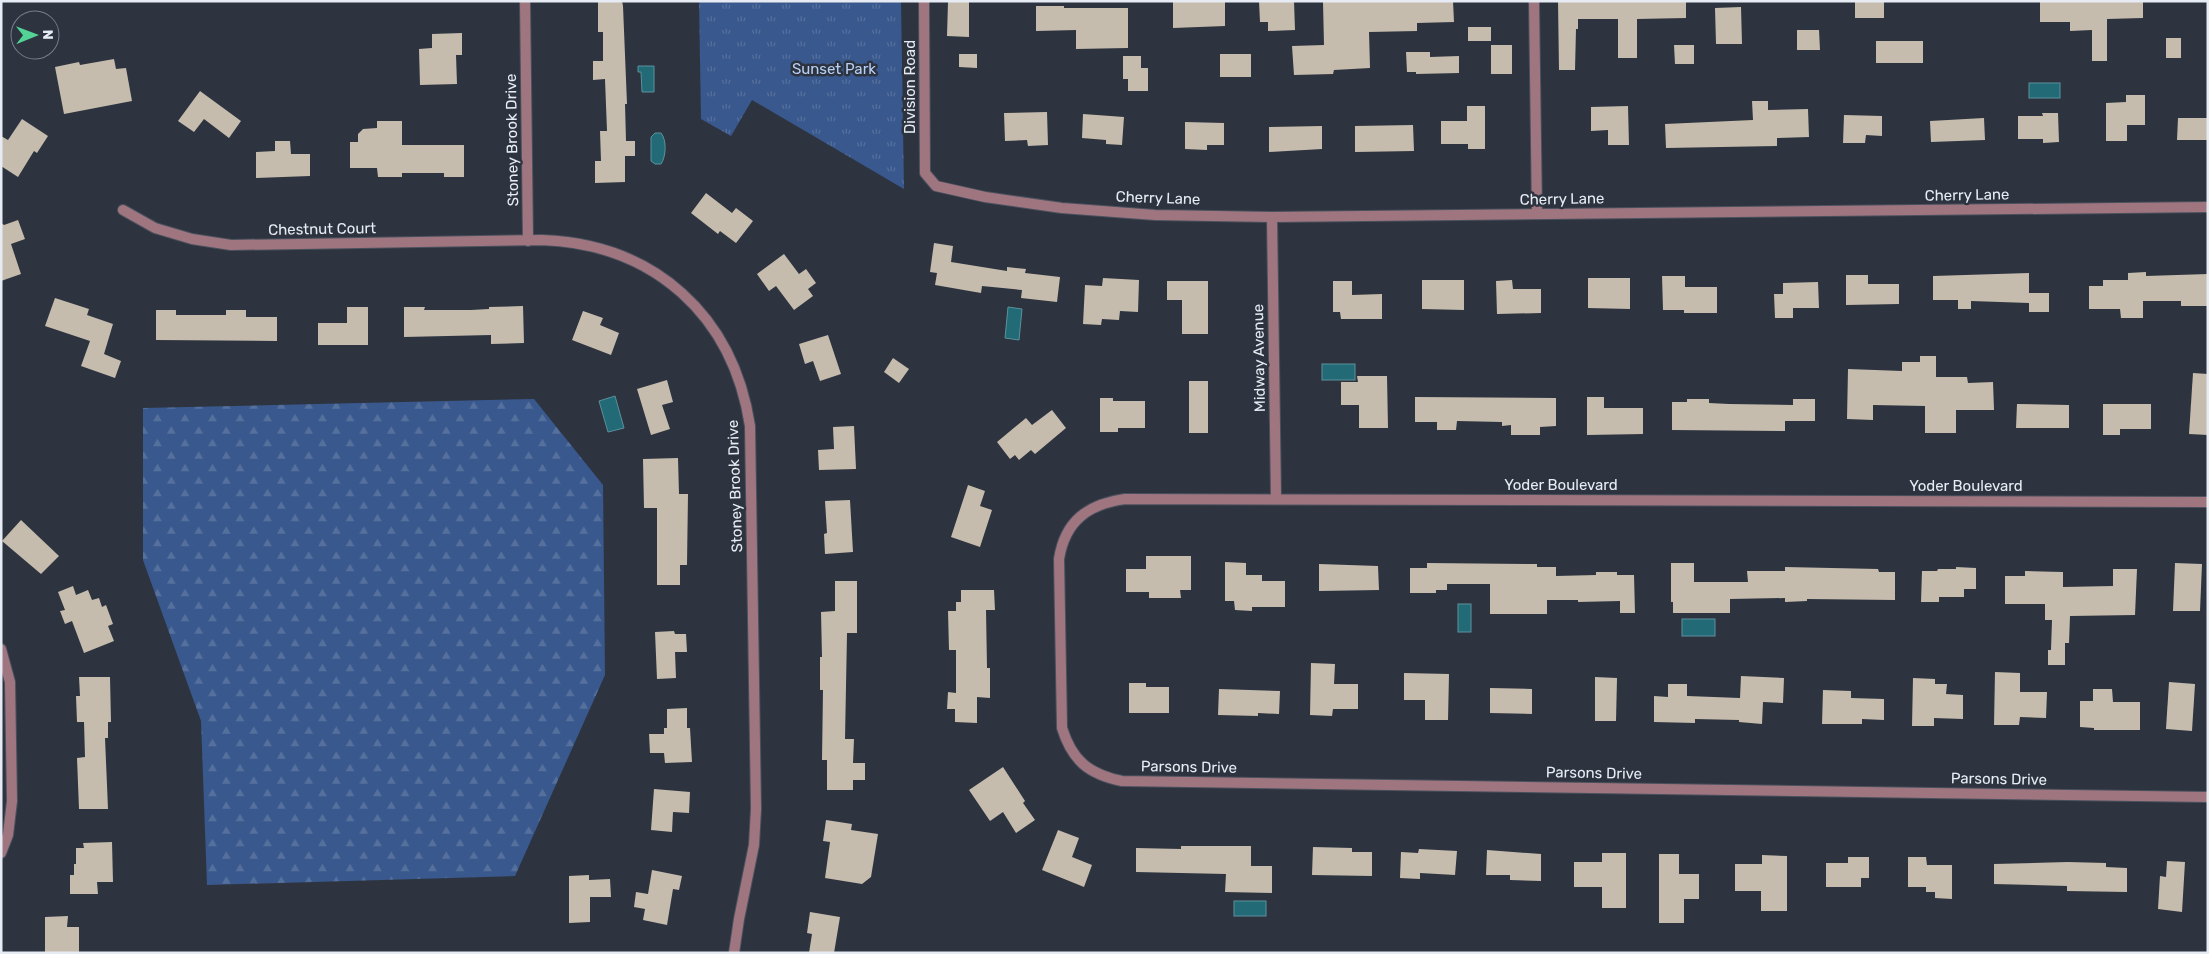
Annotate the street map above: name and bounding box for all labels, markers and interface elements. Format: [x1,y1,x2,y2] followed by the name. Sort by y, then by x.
[10,10,60,60] north arrow
[39,30,56,40] text: N
[901,40,919,134] street label: Division Road
[792,60,876,78] park label: Sunset Park
[502,73,522,207] street label: Stoney Brook Drive
[1924,185,2010,205] street label: Cherry Lane
[1115,188,1201,208] street label: Cherry Lane
[1519,189,1605,209] street label: Cherry Lane
[268,219,376,239] street label: Chestnut Court
[1249,304,1269,412] street label: Midway Avenue
[724,419,746,553] street label: Stoney Brook Drive
[1504,476,1618,494] street label: Yoder Boulevard
[1909,477,2023,495] street label: Yoder Boulevard
[1141,757,1237,777] street label: Parsons Drive
[1546,763,1642,783] street label: Parsons Drive
[1951,769,2047,789] street label: Parsons Drive

